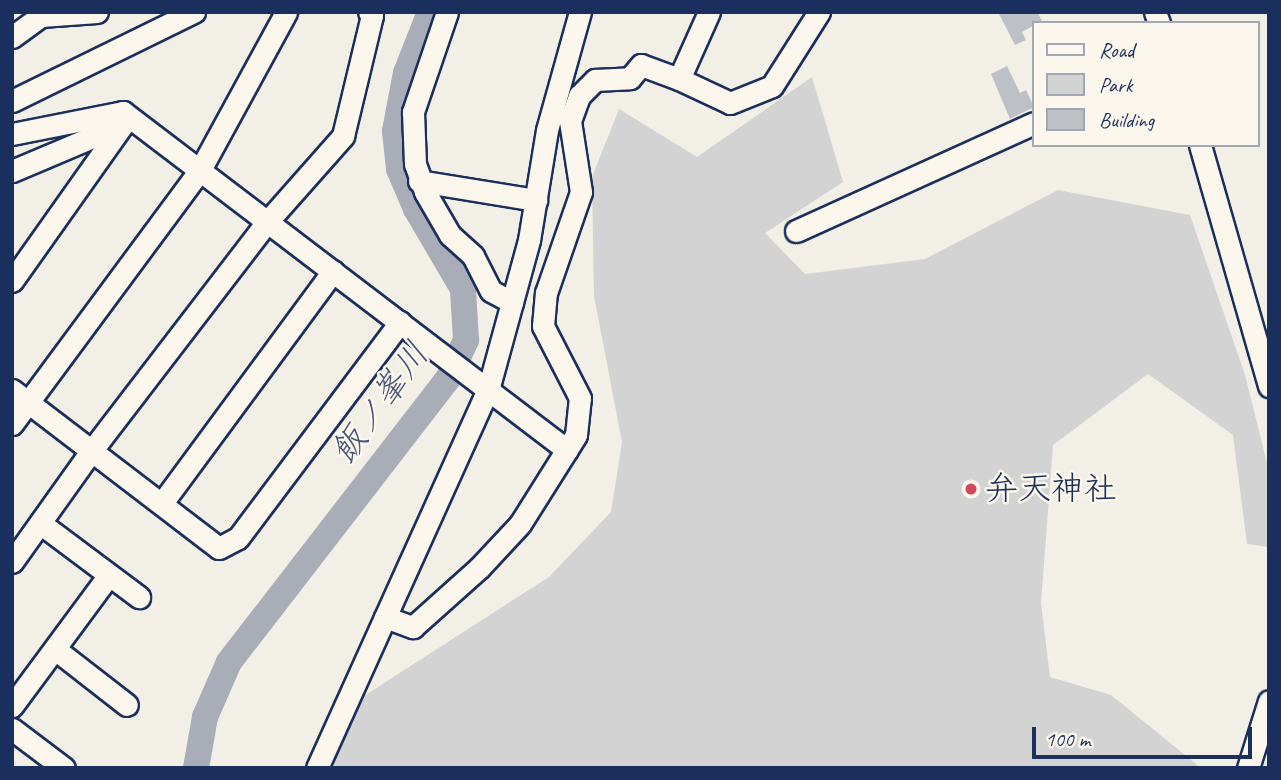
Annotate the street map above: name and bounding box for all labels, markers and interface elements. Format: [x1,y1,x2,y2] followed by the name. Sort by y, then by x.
[1032,21,1260,147] legend
[1099,37,1134,63] text: Road
[1099,72,1132,98] text: Park
[1099,107,1154,133] text: Building
[322,334,438,472] water label: 飯ノ峯川
[985,469,1117,509] place label: 弁天神社
[963,481,979,497] marker: 弁天神社
[1036,714,1256,758] scale bar
[1045,726,1090,752] text: 100 m

